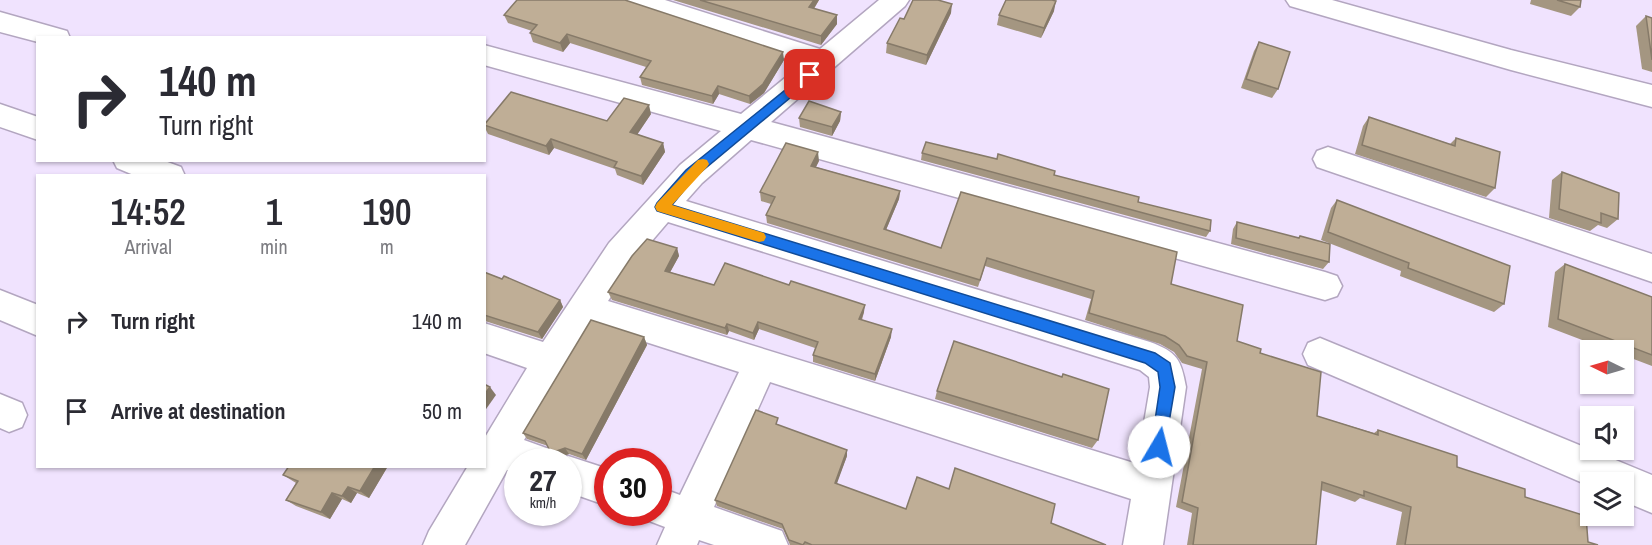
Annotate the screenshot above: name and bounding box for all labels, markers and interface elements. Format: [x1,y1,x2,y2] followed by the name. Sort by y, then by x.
[784,49,835,100] pin
[159,53,257,109] text: 140 m
[793,58,826,91] icon: arrive
[60,60,138,138] icon: right
[159,107,253,143] text: Turn right
[111,188,186,236] text: 14:52
[266,188,282,236] text: 1
[362,188,411,236] text: 190
[124,233,172,260] text: Arrival
[260,233,288,260] text: min
[380,233,394,260] text: m
[60,305,93,338] icon: right
[111,306,195,336] text: Turn right
[412,306,462,336] text: 140 m
[1580,340,1634,394] north arrow
[1580,340,1634,526] map controls
[60,395,93,428] icon: arrive
[111,396,285,426] text: Arrive at destination
[422,396,462,426] text: 50 m
[1580,406,1634,460] button: sound
[1127,415,1191,479] position arrow
[594,448,672,526] speed limit sign: 30
[529,460,557,500] text: 27
[1580,472,1634,526] button: layers
[530,492,556,513] text: km/h

